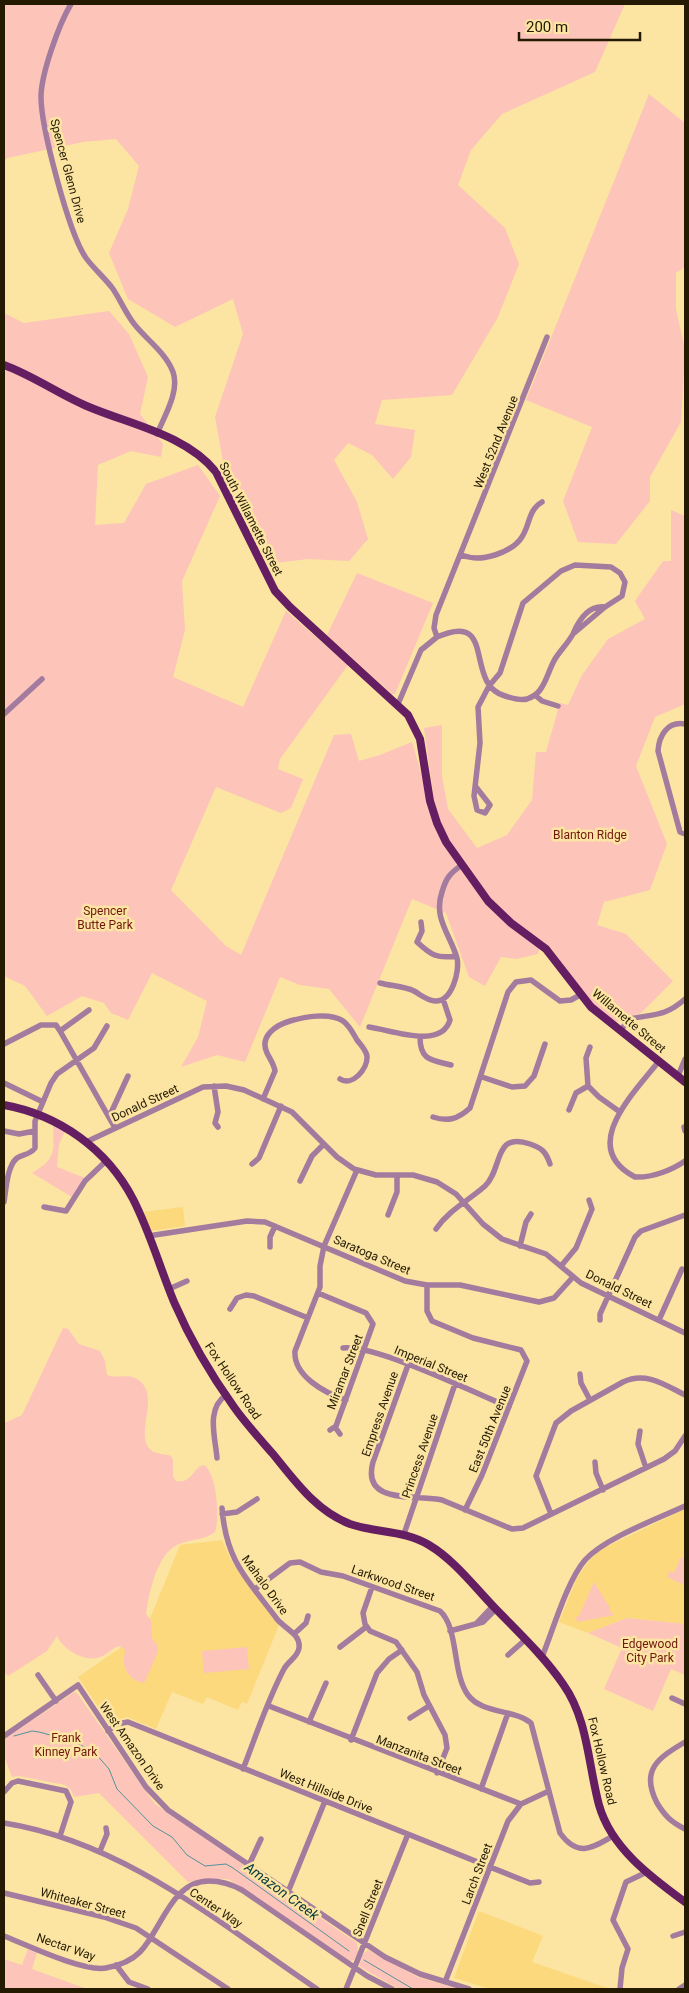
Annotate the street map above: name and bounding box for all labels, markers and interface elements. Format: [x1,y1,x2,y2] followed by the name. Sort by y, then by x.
[519,10,640,42] scale bar
[526,18,568,36] text: 200 m
[47,117,89,225] street label: Spencer Glenn Drive
[471,393,521,491] street label: West 52nd Avenue
[216,460,286,578] street label: South Willamette Street
[553,828,627,842] park label: Blanton Ridge
[77,904,134,932] park label: Spencer Butte Park
[589,986,669,1056] street label: Willamette Street
[109,1081,181,1125] street label: Donald Street
[331,1232,413,1278] street label: Saratoga Street
[583,1267,655,1311] street label: Donald Street
[324,1332,366,1412] street label: Miramar Street
[202,1340,264,1422] street label: Fox Hollow Road
[392,1343,470,1385] street label: Imperial Street
[359,1370,401,1458] street label: Empress Avenue
[466,1383,514,1475] street label: East 50th Avenue
[399,1412,441,1500] street label: Princess Avenue
[239,1553,291,1617] street label: Mahalo Drive
[349,1562,437,1604] street label: Larkwood Street
[622,1637,678,1665] park label: Edgewood City Park
[96,1699,168,1793] street label: West Amazon Drive
[585,1716,619,1806] street label: Fox Hollow Road
[35,1731,98,1759] park label: Frank Kinney Park
[374,1732,464,1778] street label: Manzanita Street
[277,1766,375,1816] street label: West Hillside Drive
[459,1841,495,1907] street label: Larch Street
[241,1858,323,1924] water label: Amazon Creek
[350,1877,386,1939] street label: Snell Street
[39,1885,127,1921] street label: Whiteaker Street
[187,1885,245,1931] street label: Center Way
[35,1930,98,1964] street label: Nectar Way

